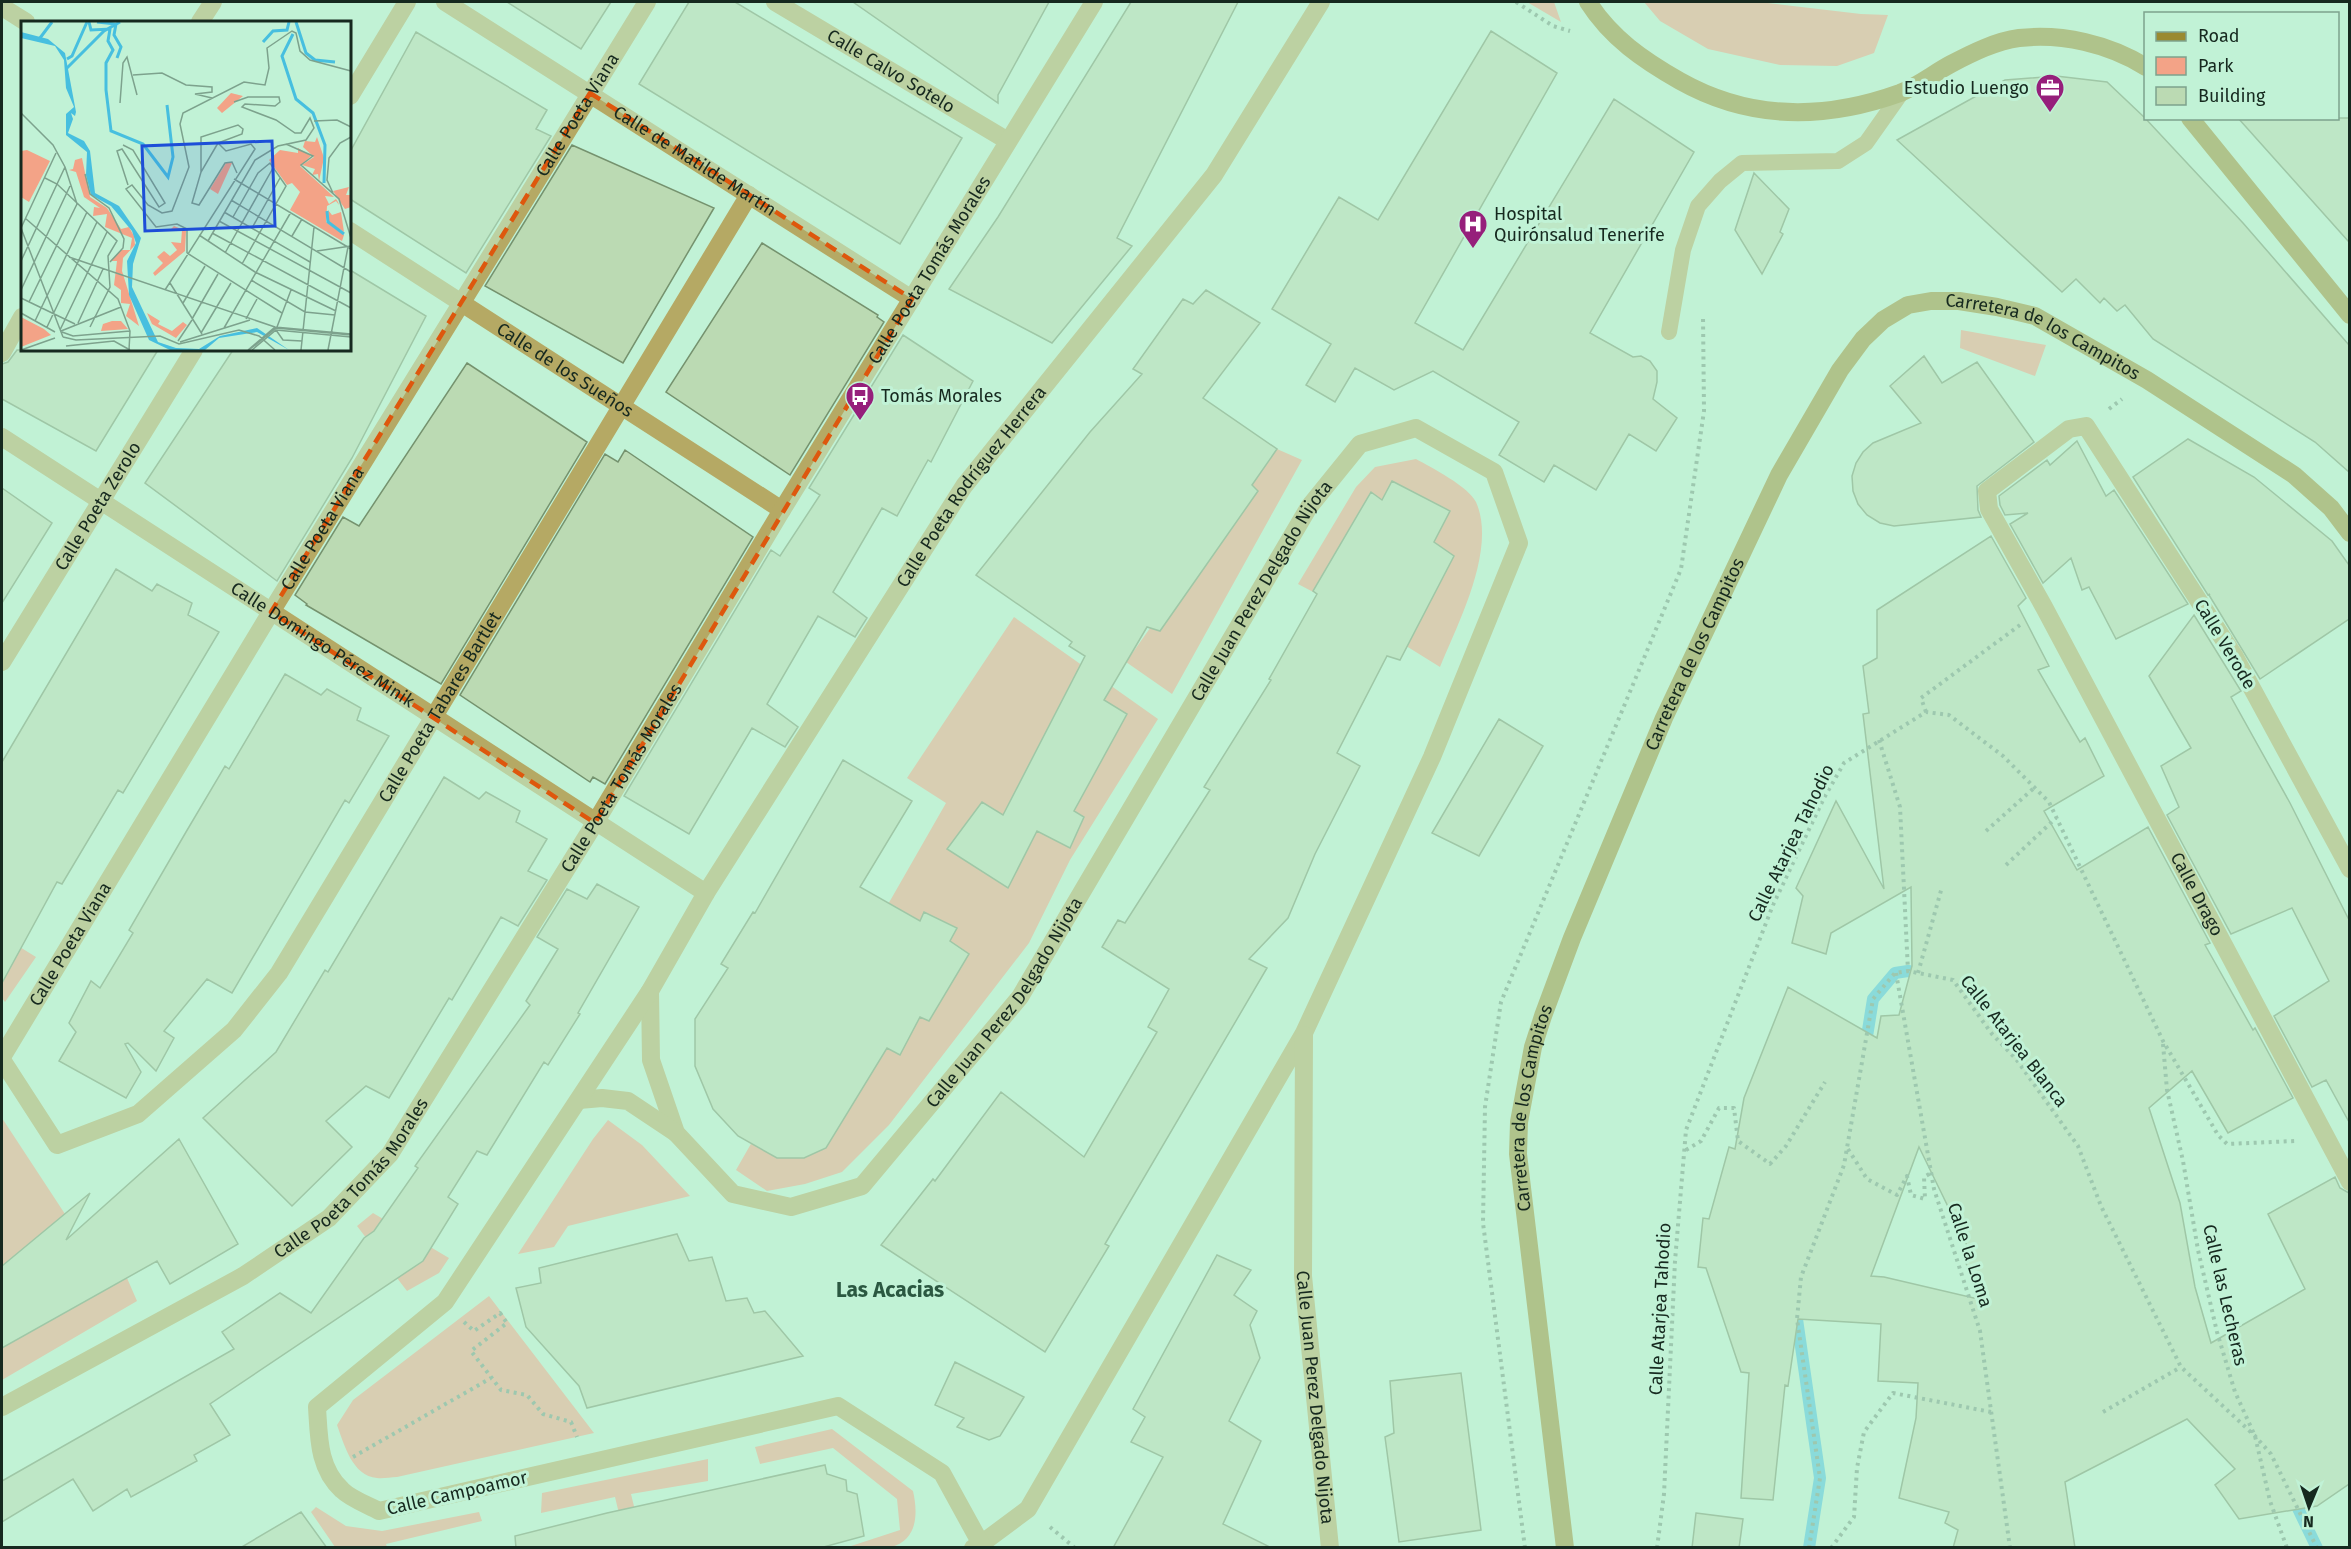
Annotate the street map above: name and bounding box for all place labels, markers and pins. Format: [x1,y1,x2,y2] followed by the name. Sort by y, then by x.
[2034,72,2066,114] office icon: Estudio Luengo
[1904,77,2029,99] place label: Estudio Luengo
[1494,203,1665,246] place label: Hospital Quirónsalud Tenerife
[1457,208,1489,250] hospital icon: Hospital Quirónsalud Tenerife
[844,380,876,422] bus stop icon: Tomás Morales
[881,385,1002,407] place label: Tomás Morales

